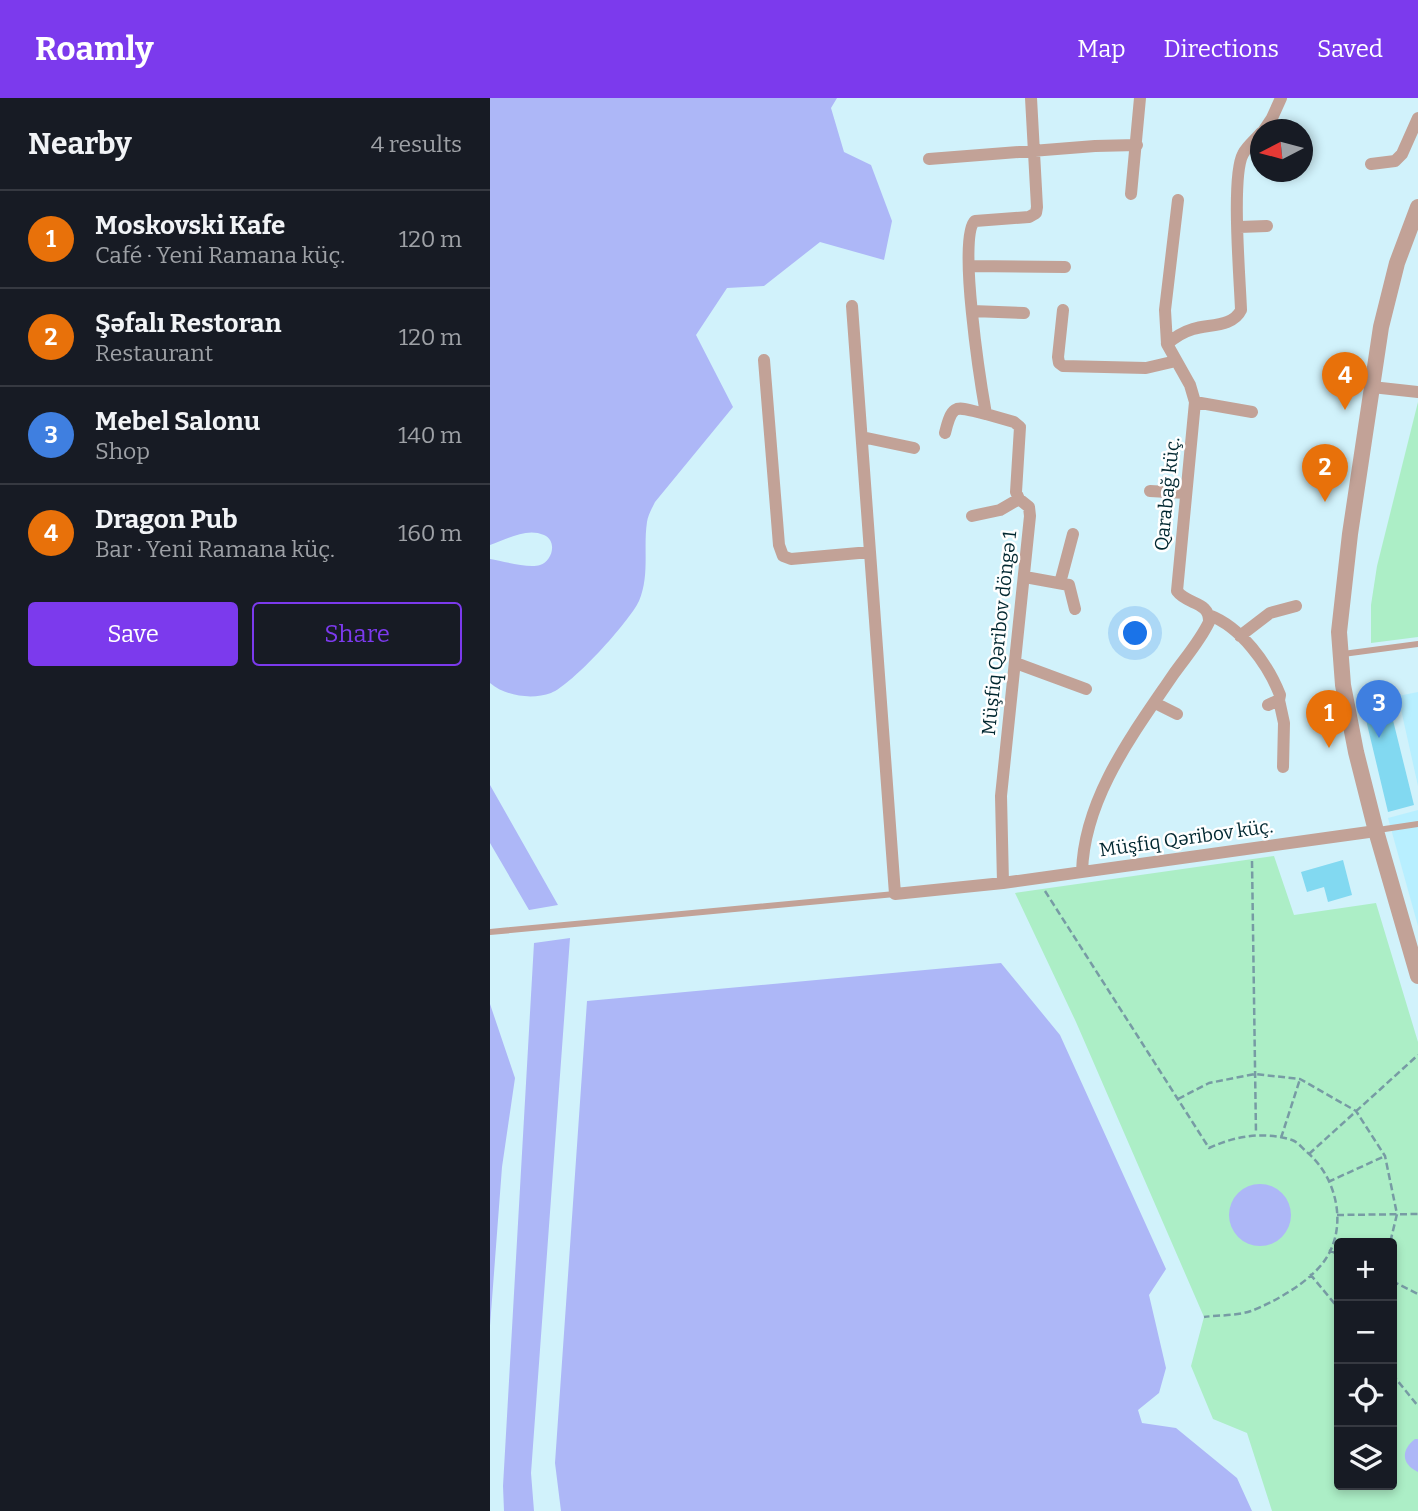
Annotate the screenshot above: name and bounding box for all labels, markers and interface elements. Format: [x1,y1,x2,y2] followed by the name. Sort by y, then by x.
[35,29,154,69] text: Roamly
[1077,35,1126,63] text: Map
[1164,35,1279,63] text: Directions
[1317,35,1383,63] text: Saved
[1250,119,1313,182] north arrow
[28,126,132,162] text: Nearby
[371,130,462,158] text: 4 results
[95,210,285,241] text: Moskovski Kafe
[46,225,56,253] text: 1
[399,225,462,253] text: 120 m
[95,241,345,269] text: Café · Yeni Ramana küç.
[95,308,281,339] text: Şəfalı Restoran
[45,323,57,351] text: 2
[399,323,462,351] text: 120 m
[95,339,213,367] text: Restaurant
[1322,352,1368,410] pin: 4
[95,406,260,437] text: Mebel Salonu
[44,421,58,449] text: 3
[398,421,462,449] text: 140 m
[1150,436,1184,552] street label: Qarabağ küç.
[95,437,150,465] text: Shop
[1302,444,1348,502] pin: 2
[95,504,238,535] text: Dragon Pub
[44,519,58,547] text: 4
[398,519,462,547] text: 160 m
[977,529,1021,736] street label: Müşfiq Qəribov döngə 1
[95,535,335,563] text: Bar · Yeni Ramana küç.
[28,602,238,666] button: Save
[252,602,462,666] button: Share
[1118,616,1152,650] your location
[1356,680,1402,738] pin: 3
[1306,690,1352,748] pin: 1
[1098,814,1274,862] street label: Müşfiq Qəribov küç.
[1334,1238,1397,1490] map controls
[1334,1238,1397,1301] button: +
[1334,1301,1397,1364] button: −
[1334,1364,1397,1427] button: locate
[1334,1427,1397,1490] button: layers

